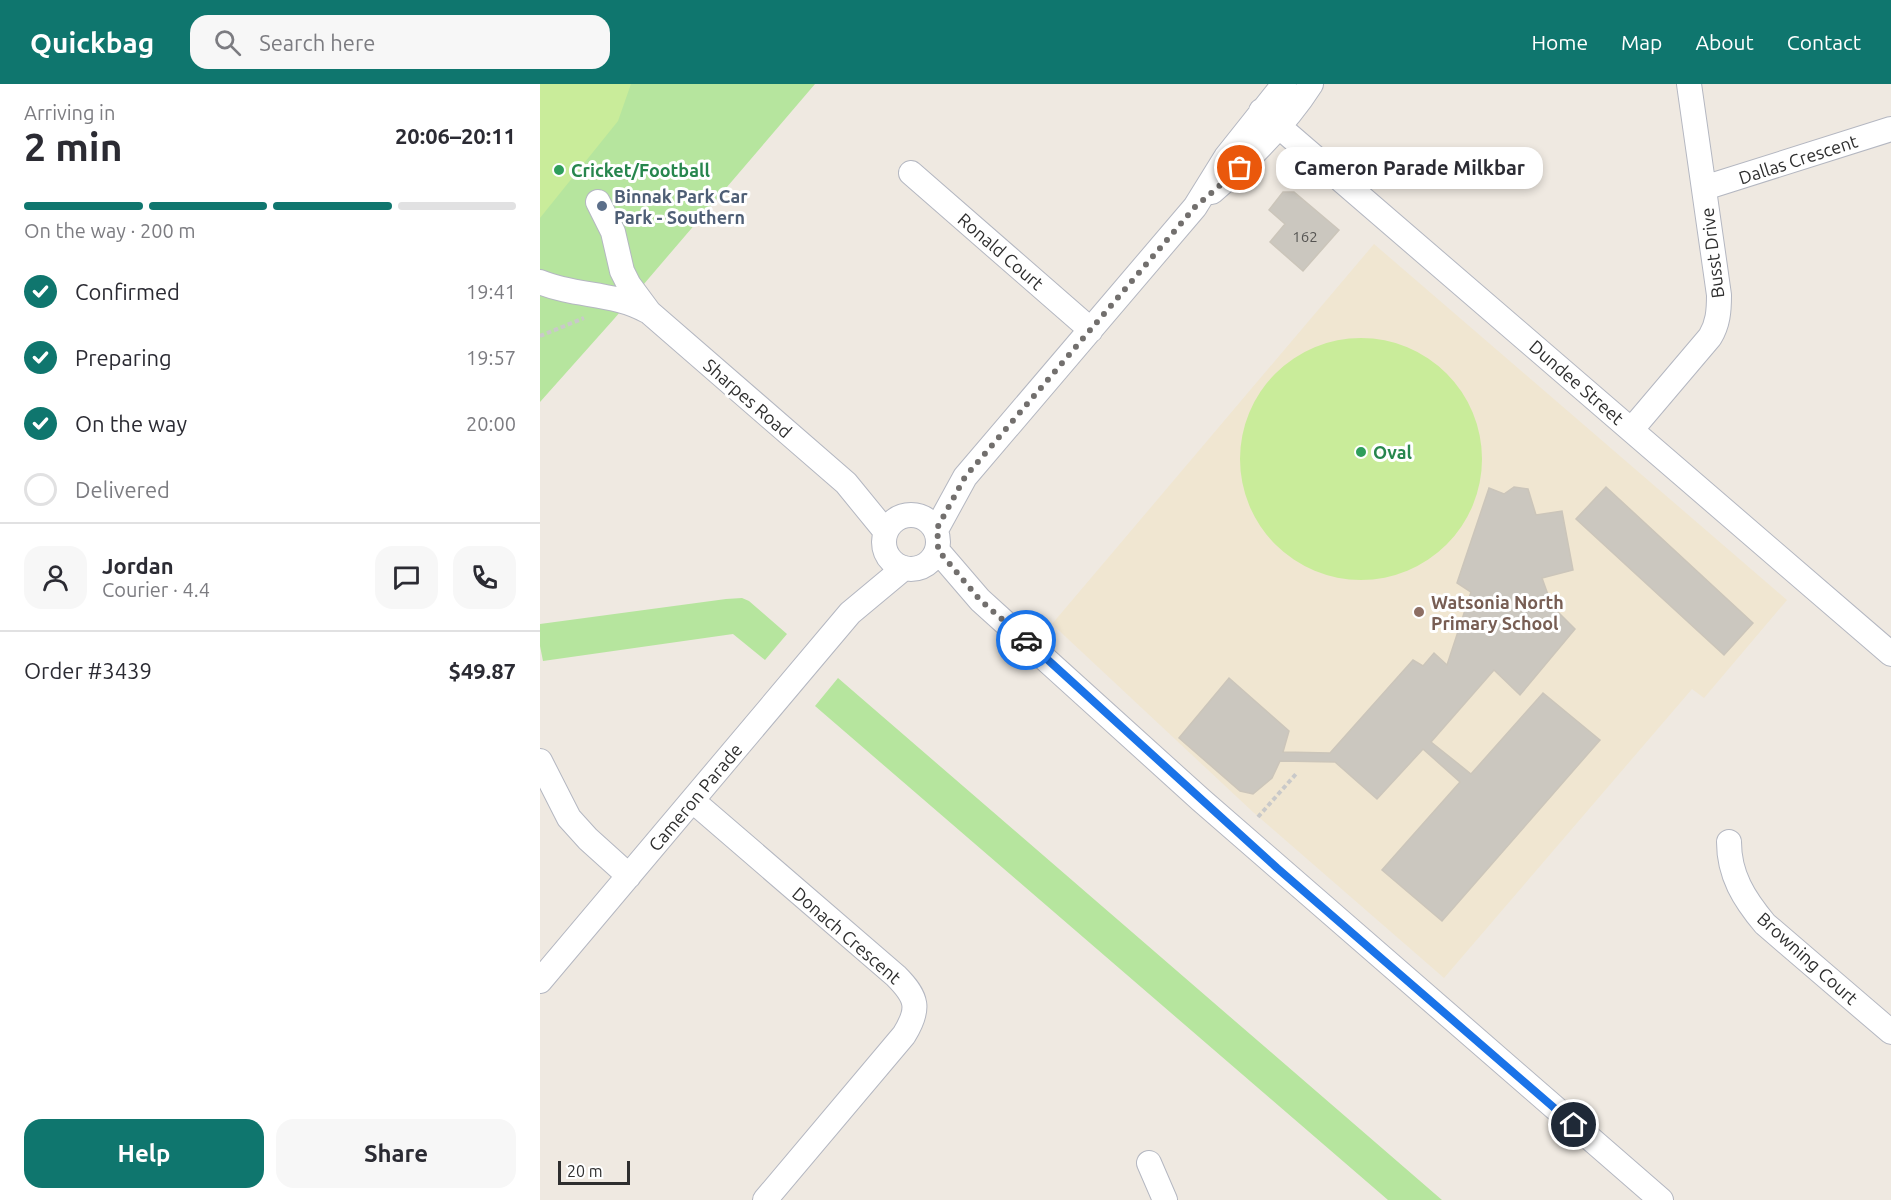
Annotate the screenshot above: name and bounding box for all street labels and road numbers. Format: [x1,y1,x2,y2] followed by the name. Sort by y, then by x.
[1736,130,1860,188] street label: Dallas Crescent
[1697,207,1727,299] street label: Busst Drive
[954,209,1048,293] street label: Ronald Court
[1526,336,1628,428] street label: Dundee Street
[700,354,796,442] street label: Sharpes Road
[644,739,746,855] street label: Cameron Parade
[789,883,905,987] street label: Donach Crescent
[1754,908,1862,1008] street label: Browning Court

